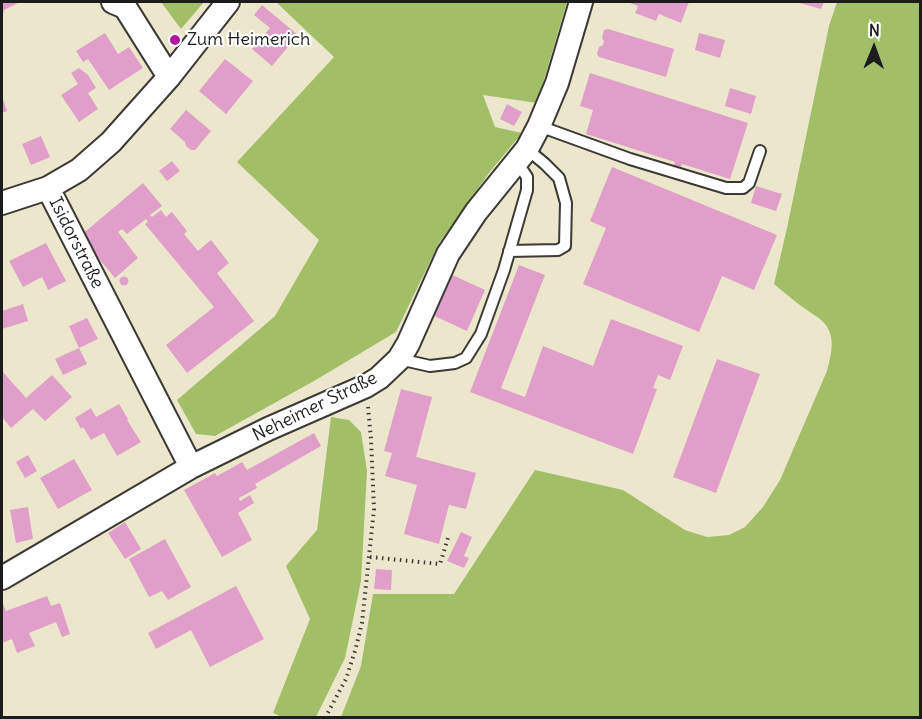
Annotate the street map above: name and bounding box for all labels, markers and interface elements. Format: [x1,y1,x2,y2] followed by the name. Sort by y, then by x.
[844,18,904,78] north arrow
[869,20,880,40] text: N
[187,29,310,51] place label: Zum Heimerich
[168,33,182,47] marker: Zum Heimerich
[44,194,108,292] street label: Isidorstraße
[249,368,381,446] street label: Neheimer Straße

